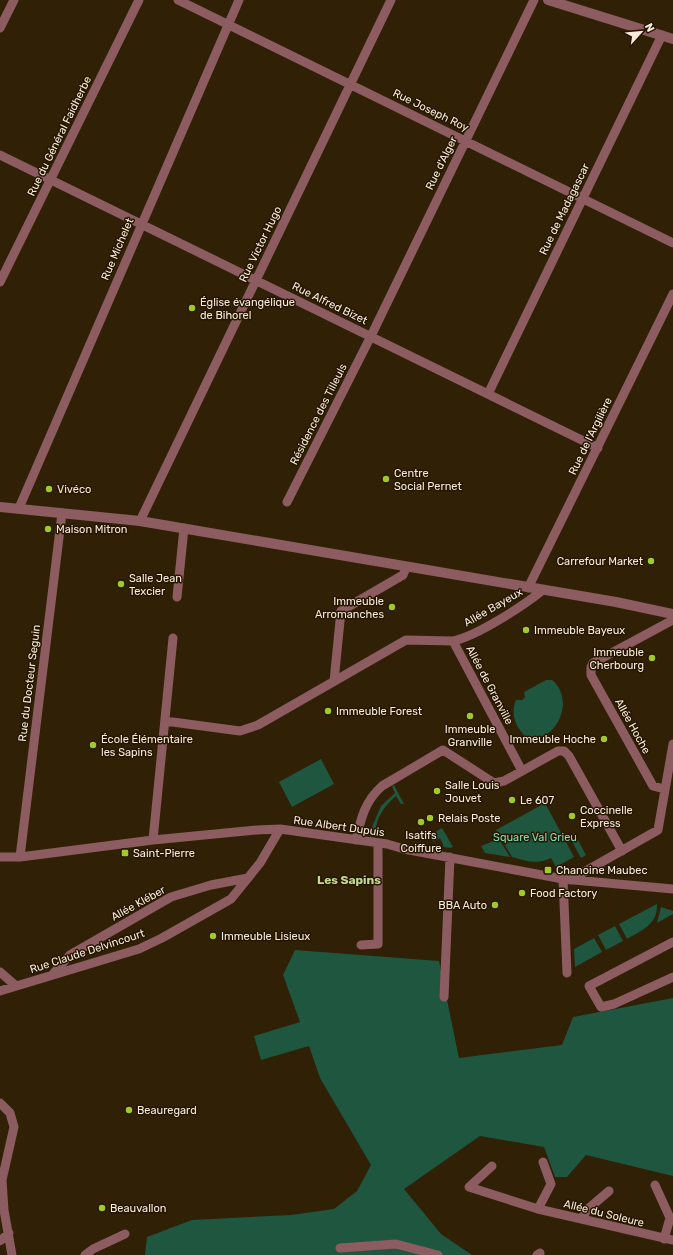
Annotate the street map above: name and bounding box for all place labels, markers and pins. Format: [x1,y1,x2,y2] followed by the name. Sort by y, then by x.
[200,296,295,322] place label: Église évangélique de Bihorel
[187,303,197,313] marker: Église évangélique de Bihorel
[394,467,462,493] place label: Centre Social Pernet
[381,474,391,484] marker: Centre Social Pernet
[57,483,91,496] place label: Vivéco
[44,484,54,494] marker: Vivéco
[56,523,128,536] place label: Maison Mitron
[43,524,53,534] marker: Maison Mitron
[557,555,644,568] place label: Carrefour Market
[646,556,656,566] marker: Carrefour Market
[129,572,182,598] place label: Salle Jean Texcier
[116,579,126,589] marker: Salle Jean Texcier
[315,595,384,621] place label: Immeuble Arromanches
[387,602,397,612] marker: Immeuble Arromanches
[534,624,625,637] place label: Immeuble Bayeux
[521,625,531,635] marker: Immeuble Bayeux
[590,646,644,672] place label: Immeuble Cherbourg
[647,653,657,663] marker: Immeuble Cherbourg
[336,705,423,718] place label: Immeuble Forest
[323,706,333,716] marker: Immeuble Forest
[465,711,475,721] marker: Immeuble Granville
[445,723,495,749] place label: Immeuble Granville
[101,733,193,759] place label: École Élémentaire les Sapins
[509,733,596,746] place label: Immeuble Hoche
[599,734,609,744] marker: Immeuble Hoche
[88,740,98,750] marker: École Élémentaire les Sapins
[445,779,500,805] place label: Salle Louis Jouvet
[432,786,442,796] marker: Salle Louis Jouvet
[520,794,555,807] place label: Le 607
[507,795,517,805] marker: Le 607
[580,804,633,830] place label: Coccinelle Express
[567,811,577,821] marker: Coccinelle Express
[438,812,500,825] place label: Relais Poste
[425,813,435,823] marker: Relais Poste
[416,817,426,827] marker: Isatifs Coiffure
[401,829,441,855] place label: Isatifs Coiffure
[133,847,195,860] place label: Saint-Pierre
[120,848,130,858] marker: Saint-Pierre
[556,864,647,877] place label: Chanoine Maubec
[543,865,553,875] marker: Chanoine Maubec
[530,887,597,900] place label: Food Factory
[517,888,527,898] marker: Food Factory
[438,899,487,912] place label: BBA Auto
[490,900,500,910] marker: BBA Auto
[221,930,310,943] place label: Immeuble Lisieux
[208,931,218,941] marker: Immeuble Lisieux
[137,1104,197,1117] place label: Beauregard
[124,1105,134,1115] marker: Beauregard
[110,1202,166,1215] place label: Beauvallon
[97,1203,107,1213] marker: Beauvallon

